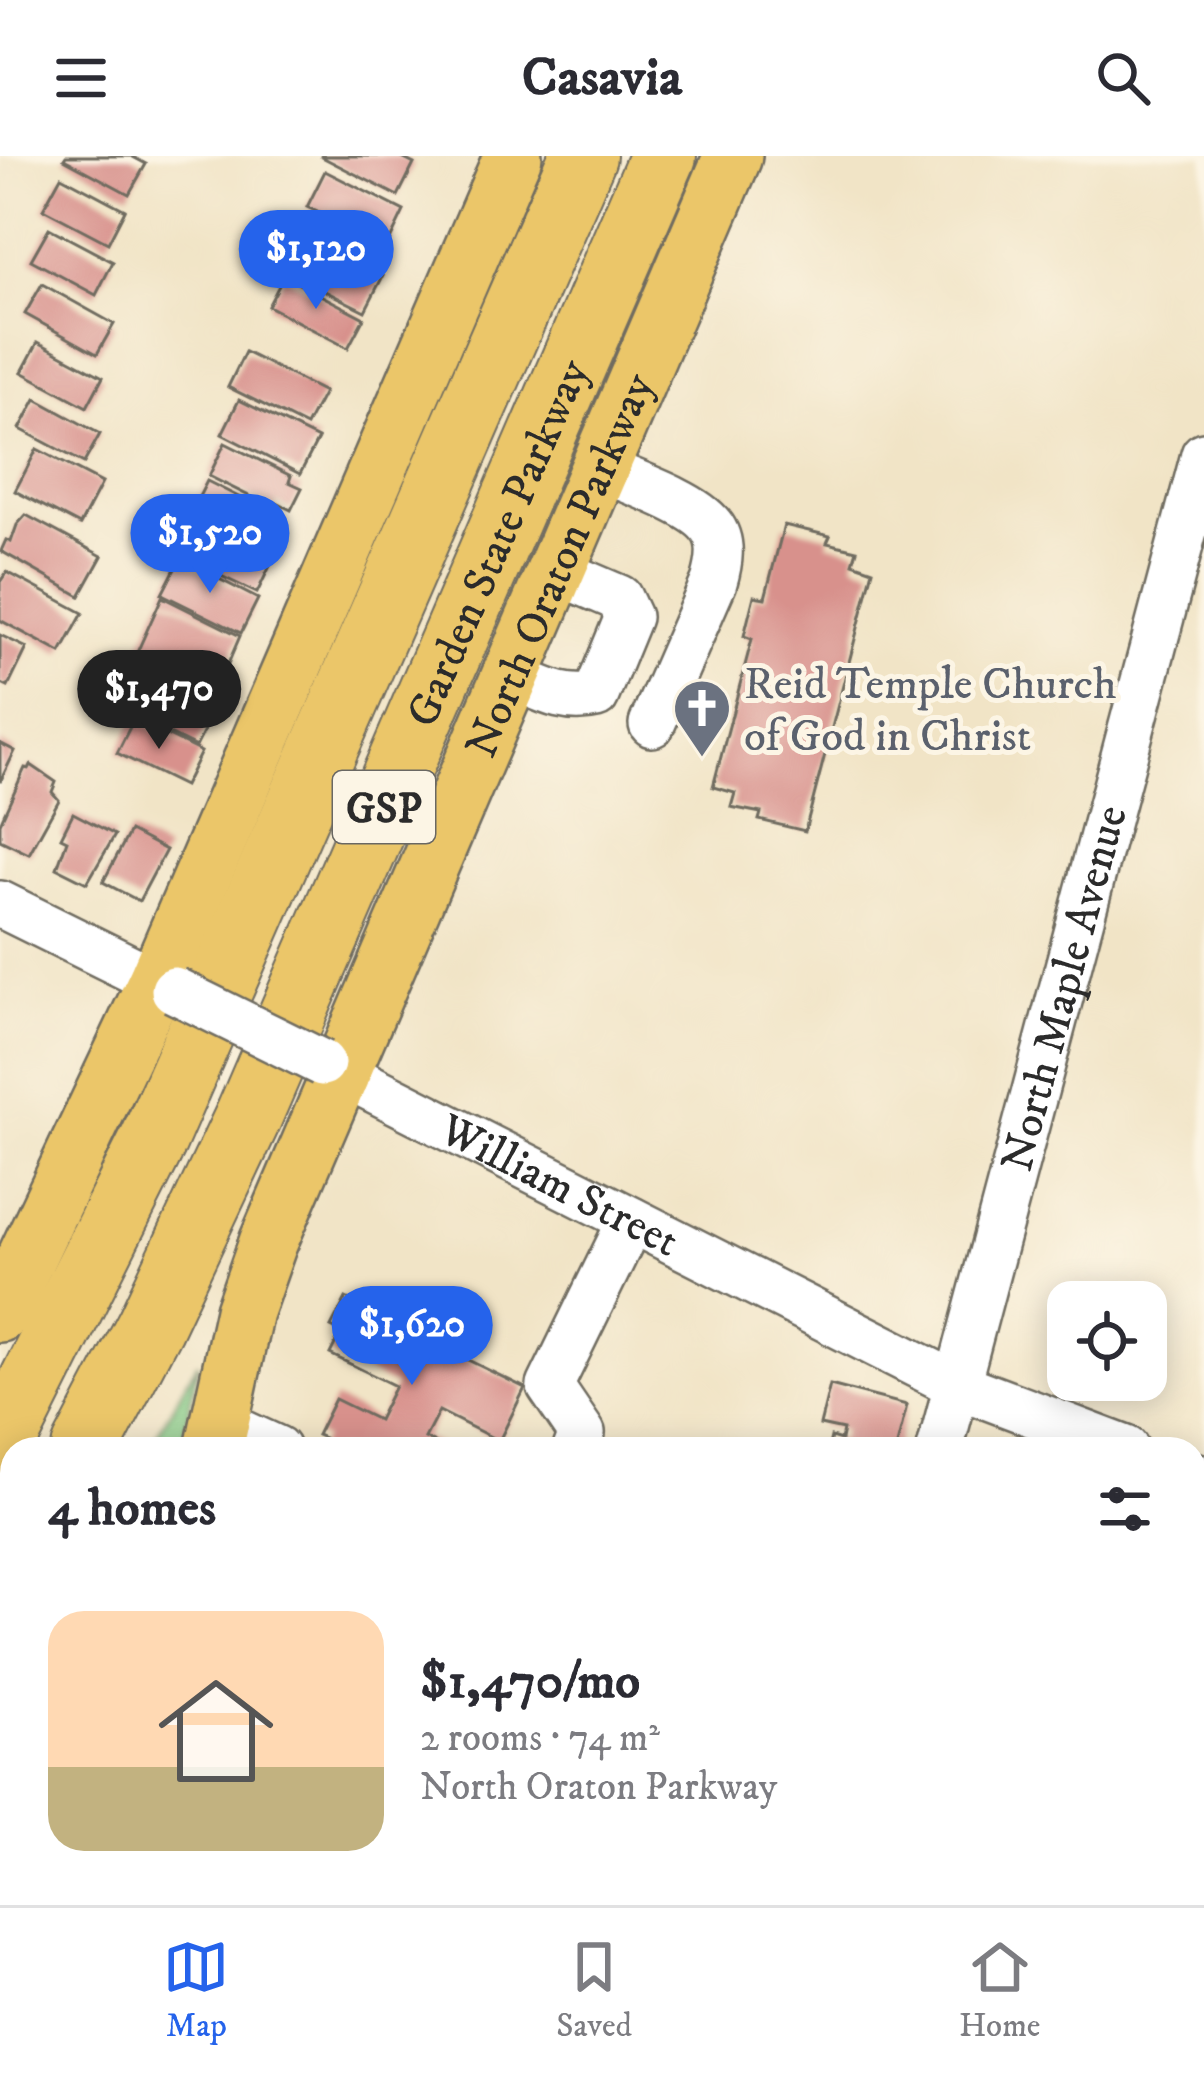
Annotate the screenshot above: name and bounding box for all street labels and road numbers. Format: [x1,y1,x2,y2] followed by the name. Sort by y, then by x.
[395,351,603,736] street label: Garden State Parkway
[454,365,668,767] street label: North Oraton Parkway
[333,771,435,843] road number: GSP
[990,800,1141,1178] street label: North Maple Avenue
[429,1102,688,1270] street label: William Street

